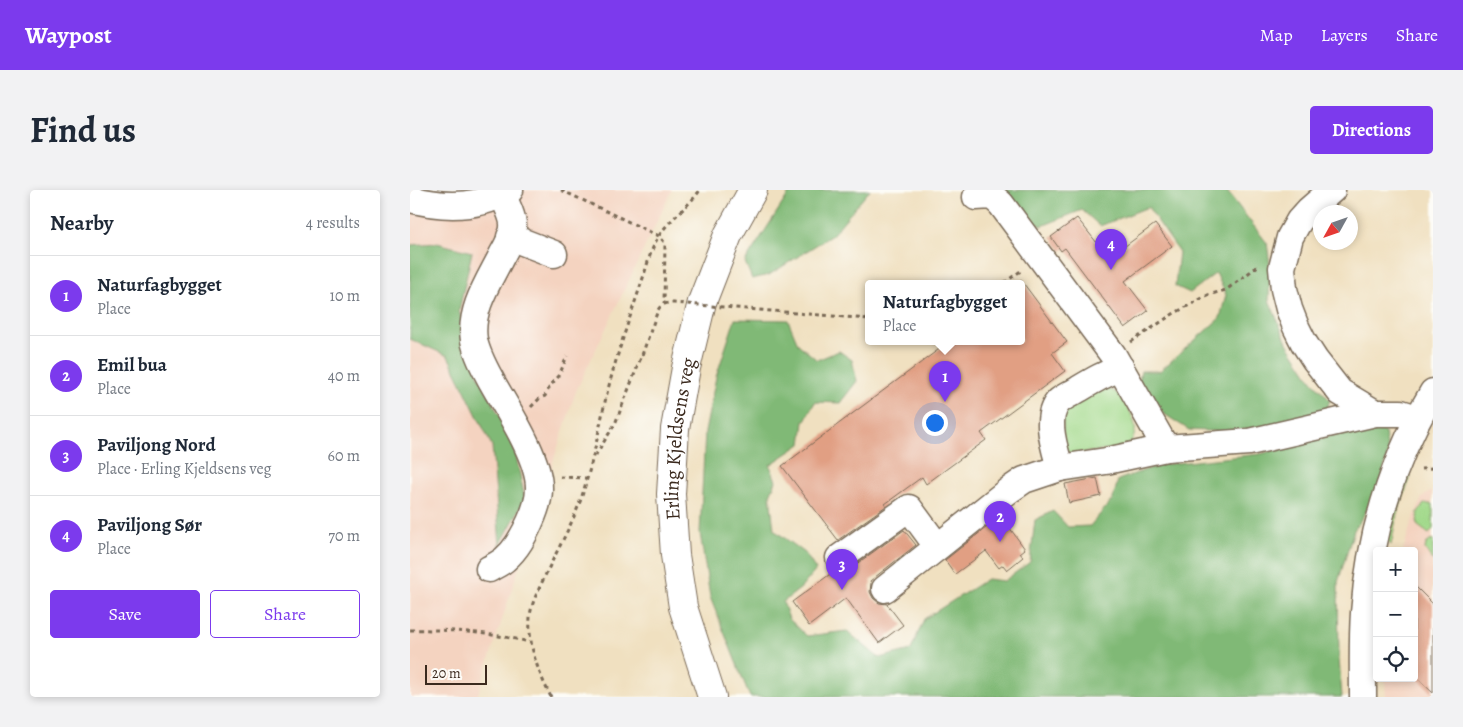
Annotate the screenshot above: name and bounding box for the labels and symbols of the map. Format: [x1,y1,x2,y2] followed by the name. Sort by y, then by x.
[1313,205,1358,250] north arrow
[1095,229,1127,270] pin: 4
[658,355,702,521] street label: Erling Kjeldsens veg
[929,361,961,402] pin: 1
[922,410,948,436] your location
[984,501,1016,542] pin: 2
[826,549,858,590] pin: 3
[425,662,488,685] scale bar

